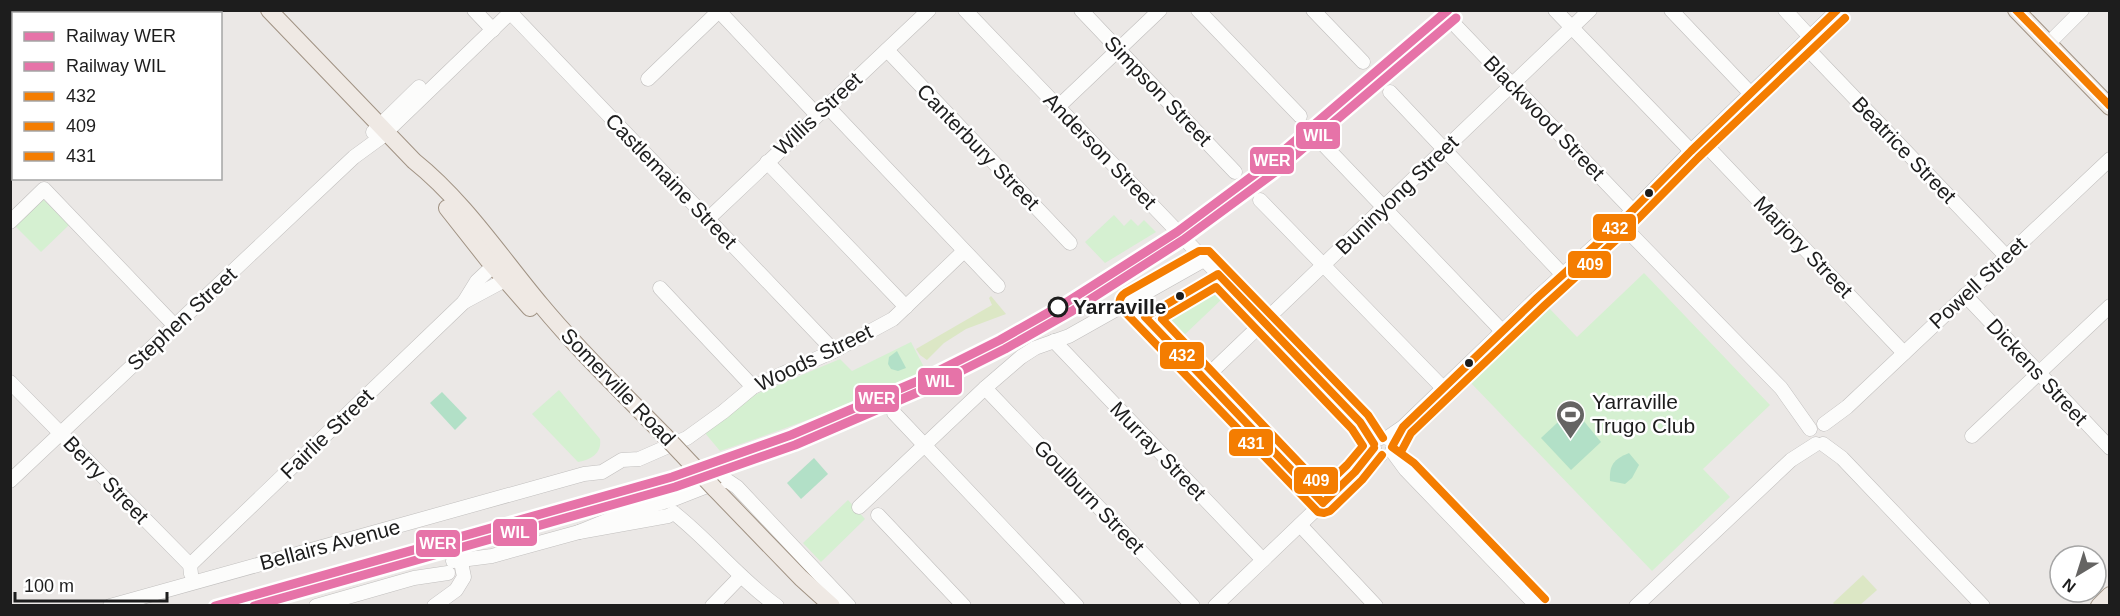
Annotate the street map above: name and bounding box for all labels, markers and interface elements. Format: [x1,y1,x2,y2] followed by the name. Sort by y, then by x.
[12,12,222,180] legend
[66,26,176,46] text: Railway WER
[1100,31,1217,150] street label: Simpson Street
[1479,51,1610,185] street label: Blackwood Street
[66,56,166,76] text: Railway WIL
[769,67,866,160] street label: Willis Street
[913,79,1044,214] street label: Canterbury Street
[66,86,96,106] text: 432
[1039,88,1161,213] street label: Anderson Street
[1848,92,1961,208] street label: Beatrice Street
[601,108,742,253] street label: Castlemaine Street
[66,116,96,136] text: 409
[1295,121,1341,150] line badge: WIL
[1303,127,1333,144] text: WIL
[1331,130,1463,259] street label: Buninyong Street
[66,146,96,166] text: 431
[1249,146,1295,175] line badge: WER
[1253,152,1291,169] text: WER
[1643,187,1655,199] unlabelled marker
[1749,191,1858,302] street label: Marjory Street
[1592,213,1637,242] line badge: 432
[1602,220,1628,237] text: 432
[1925,232,2031,333] street label: Powell Street
[1567,250,1612,279] line badge: 409
[1577,256,1603,273] text: 409
[123,262,241,375] street label: Stephen Street
[1174,290,1186,302] unlabelled marker
[1073,295,1166,318] place label: Yarraville
[1048,297,1068,317] marker: Yarraville
[1982,314,2092,430] street label: Dickens Street
[752,319,876,396] street label: Woods Street
[557,323,680,450] street label: Somerville Road
[1159,341,1205,370] line badge: 432
[1169,347,1195,364] text: 432
[1463,357,1475,369] unlabelled marker
[917,367,963,396] line badge: WIL
[925,373,955,390] text: WIL
[276,384,378,483] street label: Fairlie Street
[854,384,900,413] line badge: WER
[858,390,896,407] text: WER
[1592,390,1695,437] place label: Yarraville Trugo Club
[1106,397,1211,505] street label: Murray Street
[1555,398,1587,440] sports icon: Yarraville Trugo Club
[1228,428,1274,457] line badge: 431
[59,431,154,528] street label: Berry Street
[1030,435,1149,558] street label: Goulburn Street
[1238,435,1264,452] text: 431
[1293,466,1339,495] line badge: 409
[1303,472,1329,489] text: 409
[257,515,403,574] street label: Bellairs Avenue
[492,518,538,547] line badge: WIL
[500,524,530,541] text: WIL
[415,529,461,558] line badge: WER
[419,535,457,552] text: WER
[2048,544,2108,604] north arrow
[15,565,166,603] scale bar
[2059,575,2079,596] text: N
[24,576,74,596] text: 100 m

